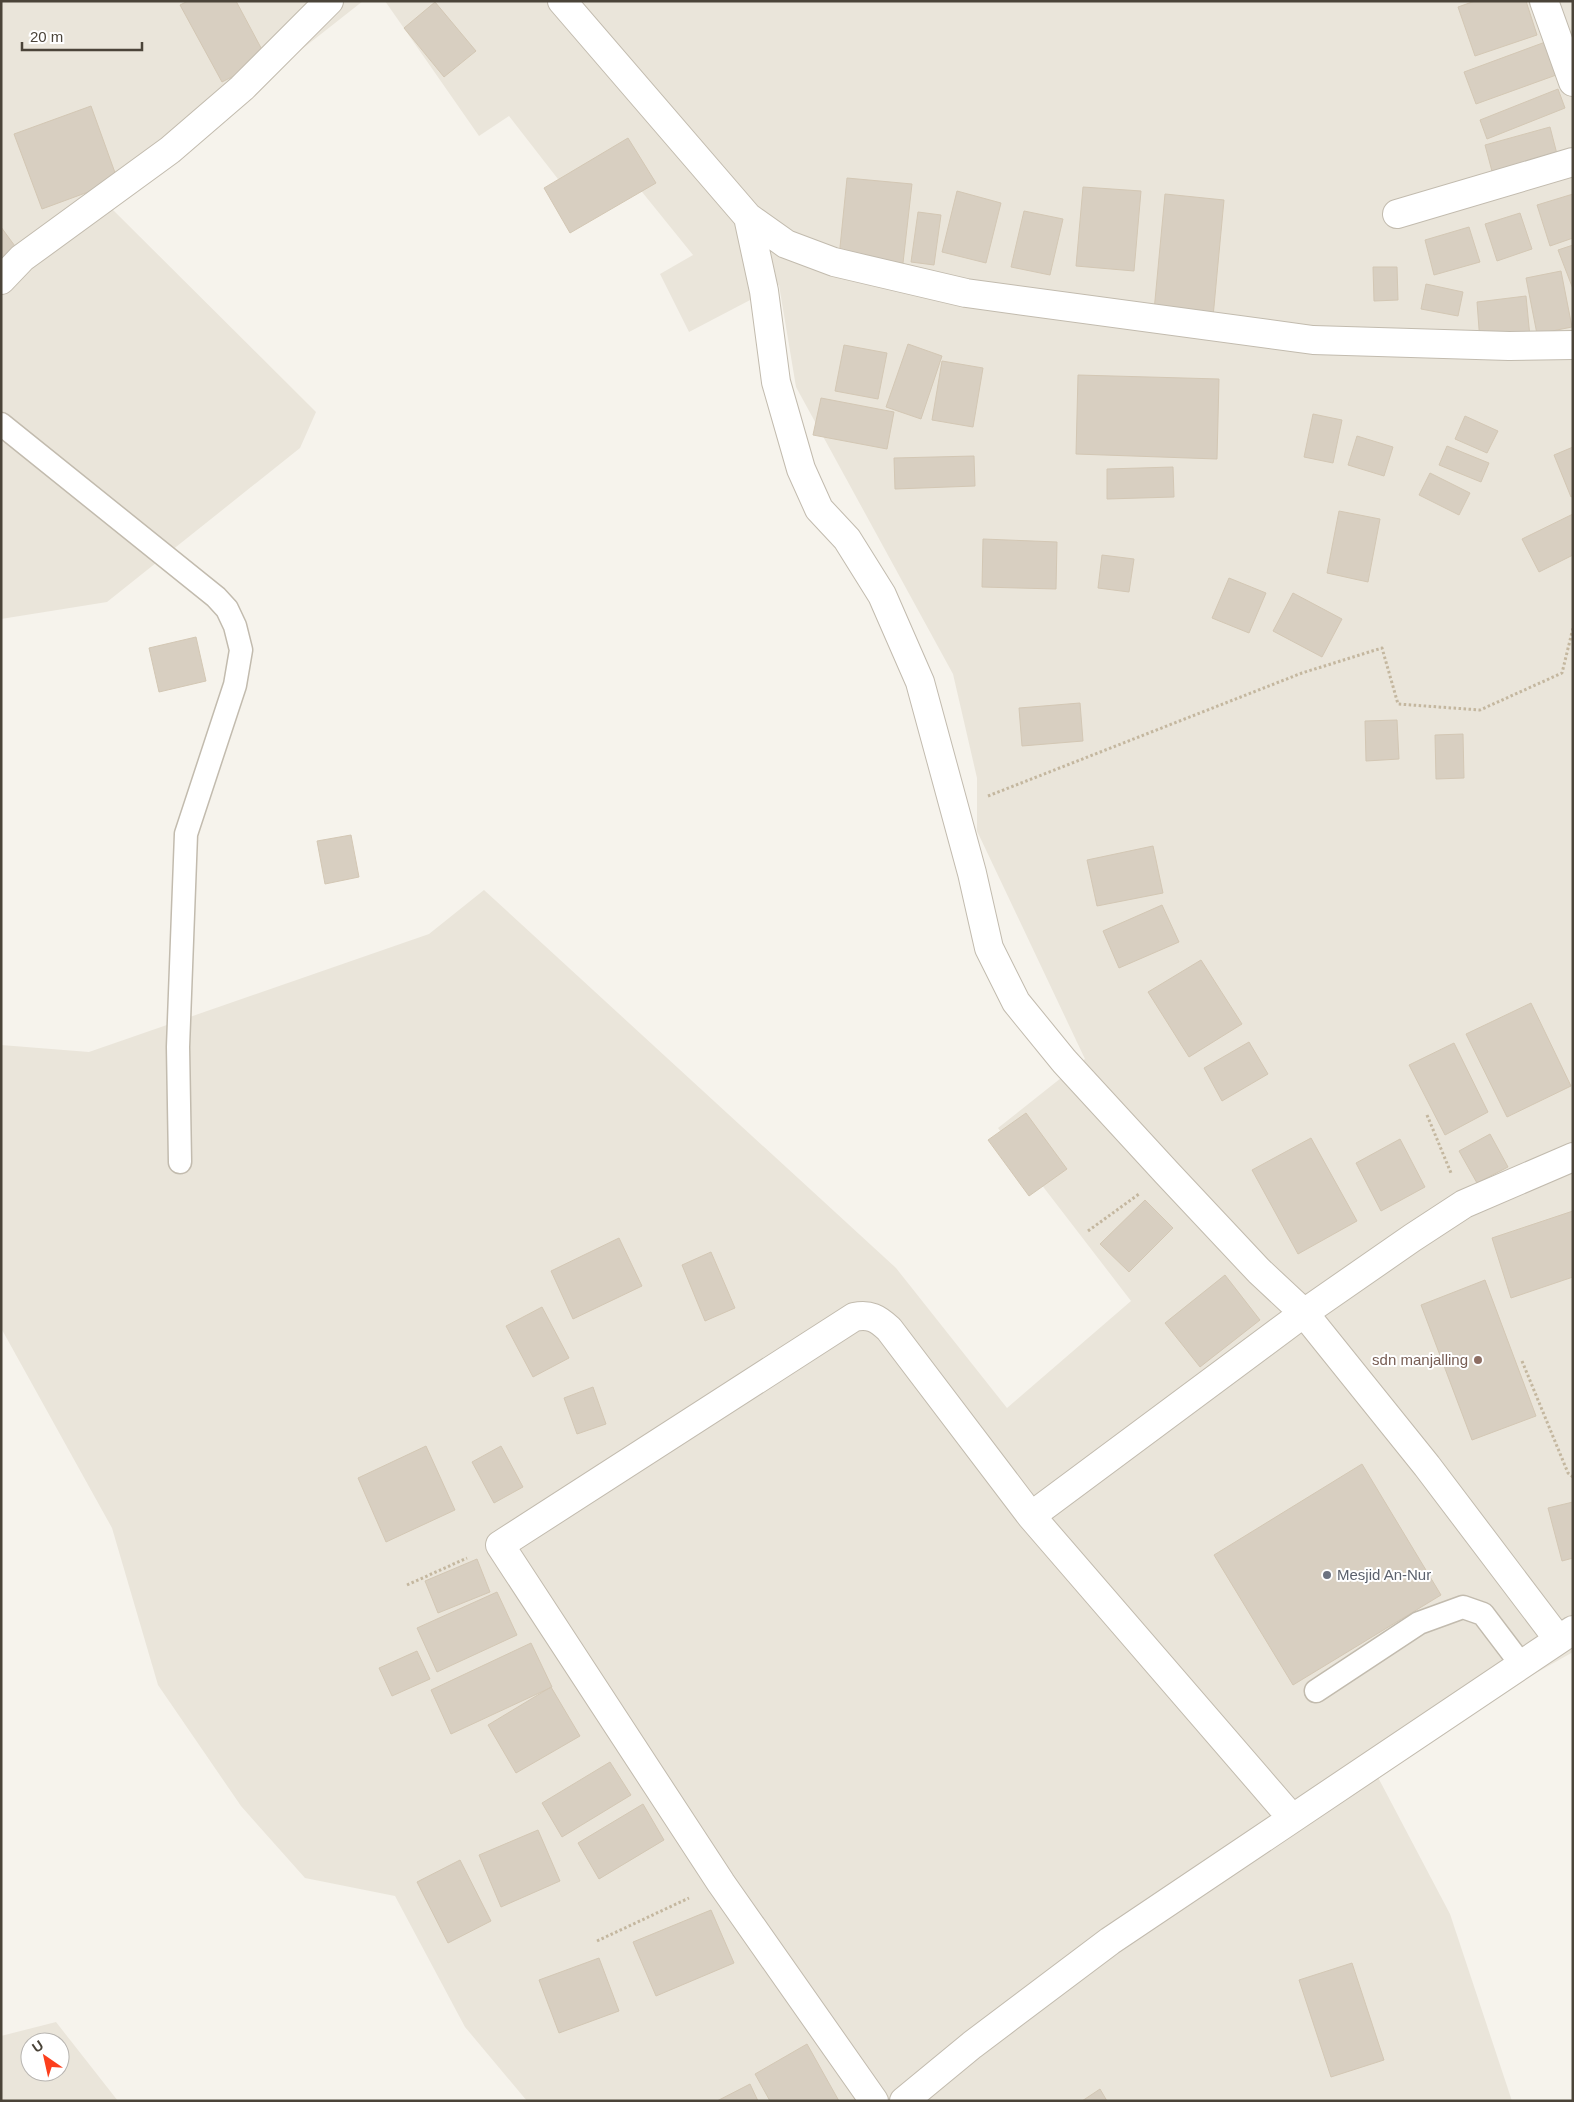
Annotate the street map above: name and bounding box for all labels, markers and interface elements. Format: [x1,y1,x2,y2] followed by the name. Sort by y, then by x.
[22,20,142,52] scale bar
[30,28,63,45] text: 20 m
[1372,1351,1468,1368] place label: sdn manjalling
[1472,1354,1484,1366] marker: sdn manjalling
[1337,1566,1431,1583] place label: Mesjid An-Nur
[1321,1569,1333,1581] marker: Mesjid An-Nur
[20,2032,70,2082] north arrow
[29,2037,46,2056] text: U

